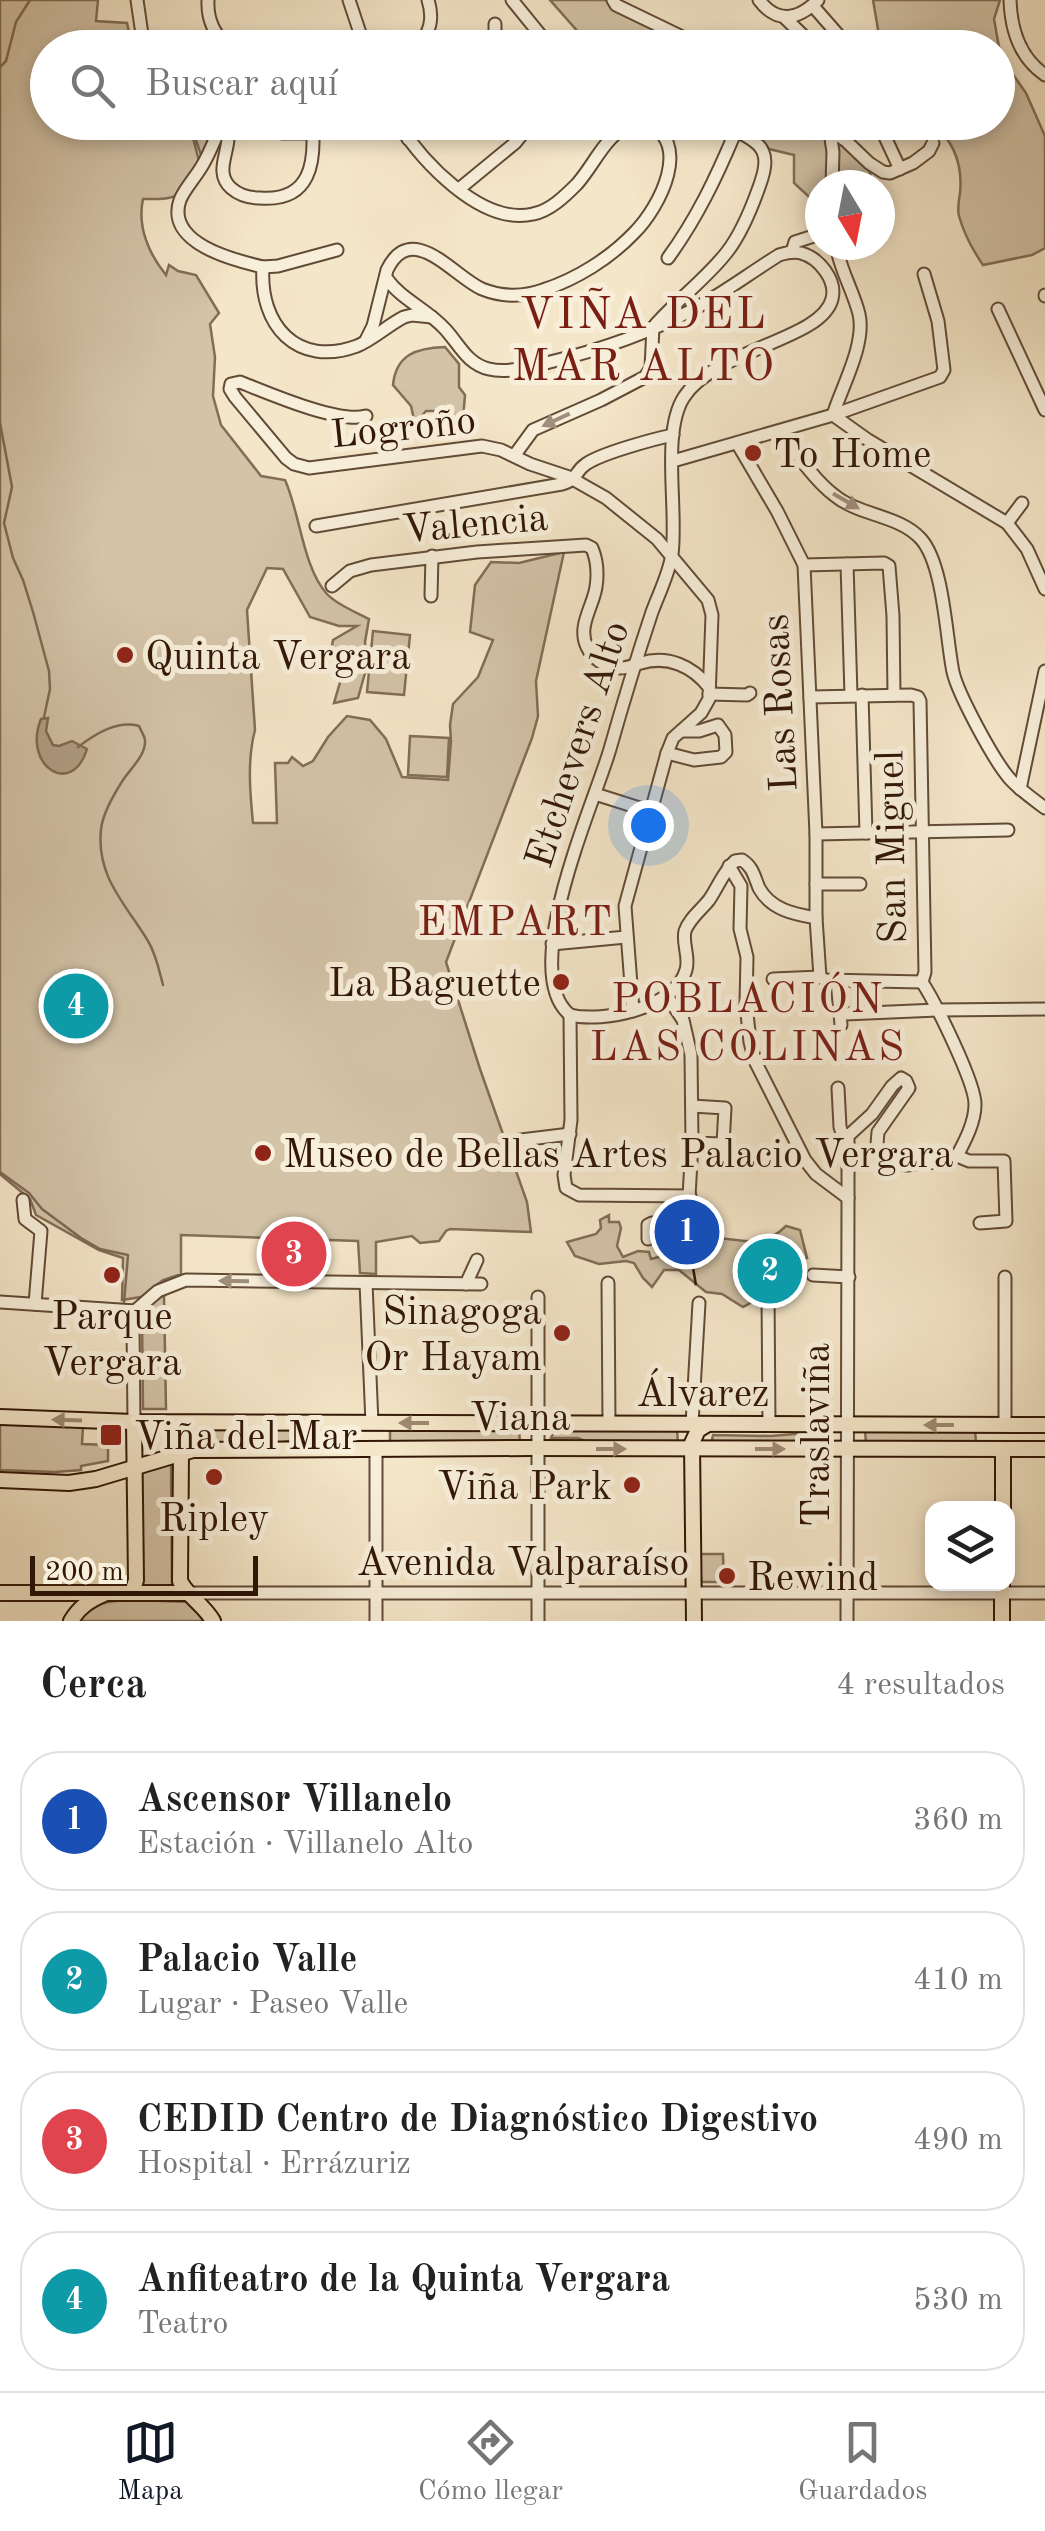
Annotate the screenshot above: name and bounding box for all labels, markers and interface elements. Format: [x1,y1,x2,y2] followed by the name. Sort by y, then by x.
[30,30,1015,140] search box
[65,58,120,113] icon: search
[145,66,338,104] text: Buscar aquí
[805,170,895,260] north arrow
[511,287,777,391] district label: VIÑA DEL MAR ALTO
[329,402,478,457] street label: Logroño
[541,411,570,428] one-way arrow
[773,437,931,477] place label: To Home
[742,442,764,464] marker: To Home
[832,492,860,509] one-way arrow
[401,500,550,552] street label: Valencia
[757,613,807,793] street label: Las Rosas
[521,617,639,874] street label: Etchevers Alto
[145,639,411,679] place label: Quinta Vergara
[114,644,136,666] marker: Quinta Vergara
[872,750,916,944] street label: San Miguel
[623,800,674,851] your location
[418,903,614,945] district label: EMPART
[328,966,541,1006] place label: La Baguette
[44,968,108,1044] pin: 4
[550,971,572,993] marker: La Baguette
[590,971,906,1070] district label: POBLACIÓN LAS COLINAS
[283,1137,954,1177] place label: Museo de Bellas Artes Palacio Vergara
[252,1142,274,1164] marker: Museo de Bellas Artes Palacio Vergara
[654,1194,720,1270] pin: 1
[262,1216,326,1292] pin: 3
[738,1234,802,1308] pin: 2
[101,1264,123,1286] marker: Parque Vergara
[217,1273,249,1289] one-way arrow
[364,1294,542,1380] place label: Sinagoga Or Hayam
[42,1299,182,1385] place label: Parque Vergara
[551,1322,573,1344] marker: Sinagoga Or Hayam
[799,1342,839,1527] street label: Traslaviña
[636,1368,770,1416] street label: Álvarez
[469,1400,571,1440] street label: Viana
[51,1411,83,1427] one-way arrow
[397,1415,429,1431] one-way arrow
[923,1417,955,1433] one-way arrow
[134,1419,357,1459] place label: Viña del Mar
[98,1422,124,1448] marker: Viña del Mar
[596,1441,628,1457] one-way arrow
[754,1441,786,1457] one-way arrow
[203,1466,225,1488] marker: Ripley
[437,1469,612,1509] place label: Viña Park
[621,1474,643,1496] marker: Viña Park
[159,1501,269,1541] place label: Ripley
[925,1501,1015,1591] map controls
[925,1501,1015,1591] button: layers
[357,1545,689,1585] street label: Avenida Valparaíso
[30,1551,258,1596] scale bar
[45,1559,124,1587] text: 200 m
[747,1560,878,1600] place label: Rewind
[716,1565,738,1587] marker: Rewind
[40,1665,147,1707] text: Cerca
[837,1670,1005,1702] text: 4 resultados
[137,1782,452,1820] text: Ascensor Villanelo
[65,1805,84,1837] text: 1
[913,1805,1003,1837] text: 360 m
[137,1829,473,1861] text: Estación · Villanelo Alto
[137,1942,357,1980] text: Palacio Valle
[65,1965,84,1997] text: 2
[913,1965,1003,1997] text: 410 m
[137,1989,408,2021] text: Lugar · Paseo Valle
[137,2102,818,2140] text: CEDID Centro de Diagnóstico Digestivo
[65,2125,84,2157] text: 3
[913,2125,1003,2157] text: 490 m
[137,2149,411,2181] text: Hospital · Errázuriz
[137,2262,670,2300] text: Anfiteatro de la Quinta Vergara
[65,2285,84,2317] text: 4
[913,2285,1003,2317] text: 530 m
[137,2309,228,2341] text: Teatro
[117,2415,183,2510] tab: Mapa
[418,2415,563,2510] tab: Cómo llegar
[798,2415,928,2510] tab: Guardados

